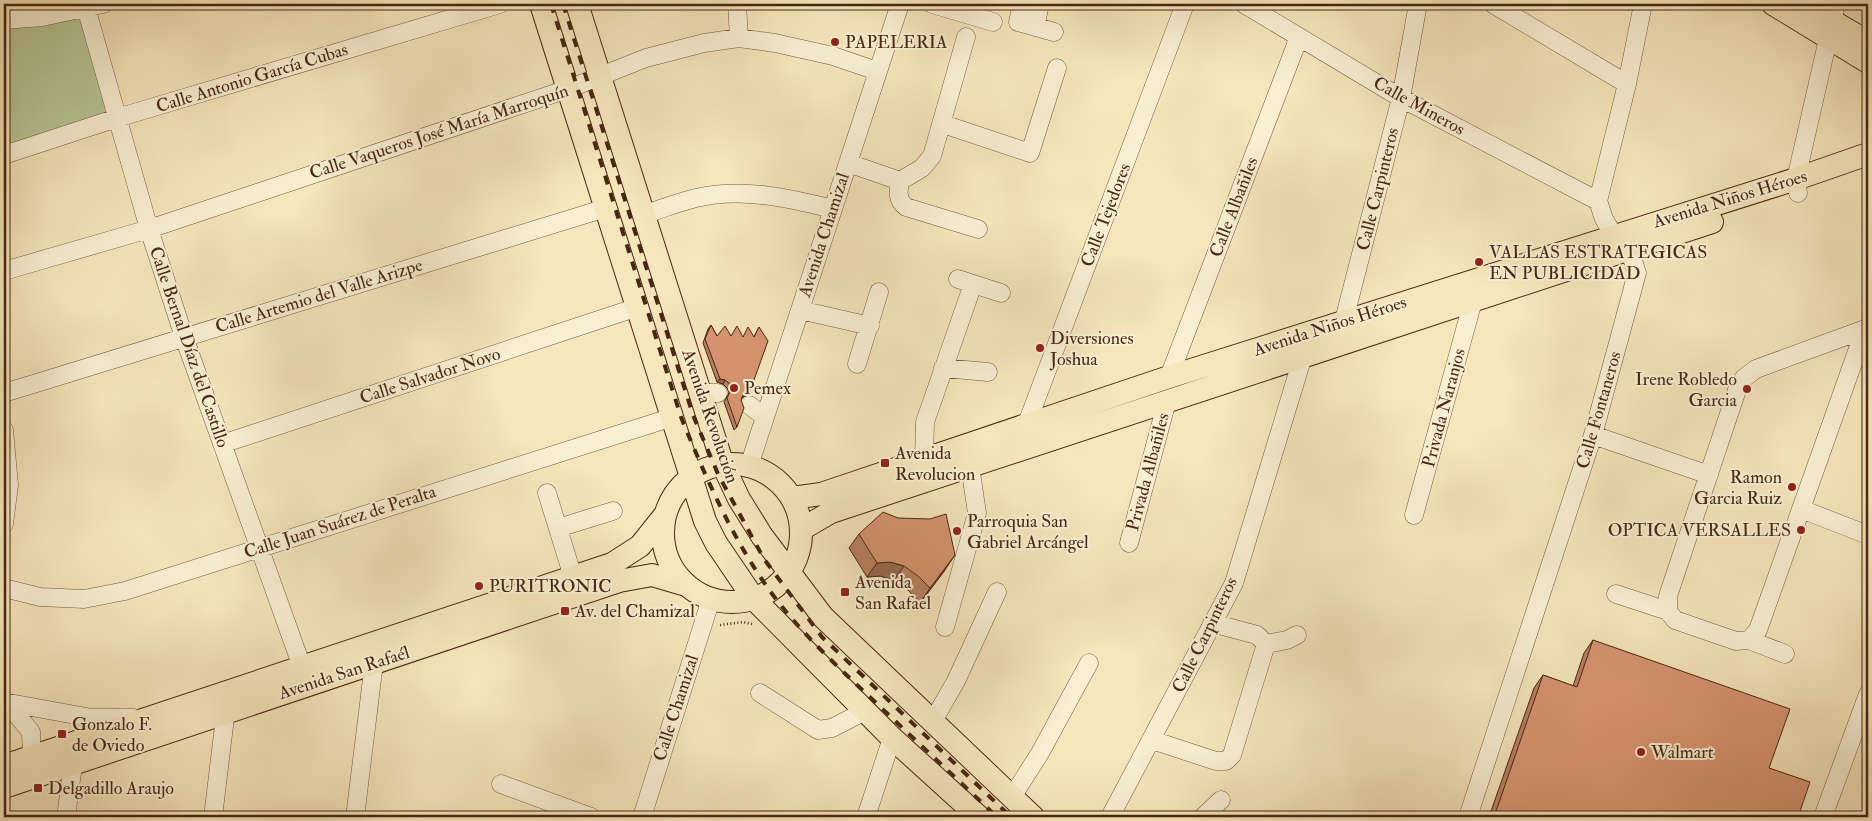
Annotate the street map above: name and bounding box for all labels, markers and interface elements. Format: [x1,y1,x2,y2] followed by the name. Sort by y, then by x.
[845,31,948,54] place label: PAPELERIA
[829,36,841,48] marker: PAPELERIA
[153,38,351,118] street label: Calle Antonio García Cubas
[1369,71,1469,141] street label: Calle Mineros
[307,79,571,185] street label: Calle Vaqueros José María Marroquín
[1352,125,1404,253] street label: Calle Carpinteros
[1204,154,1264,260] street label: Calle Albañiles
[1076,160,1136,270] street label: Calle Tejedores
[1649,165,1810,234] street label: Avenida Niños Héroes
[793,169,855,301] street label: Avenida Chamizal
[1489,241,1707,285] place label: VALLAS ESTRATEGICAS EN PUBLICIDAD
[144,243,234,451] street label: Calle Bernal Díaz del Castillo
[212,253,426,339] street label: Calle Artemio del Valle Arizpe
[1473,256,1485,268] marker: VALLAS ESTRATEGICAS EN PUBLICIDAD
[1249,290,1410,362] street label: Avenida Niños Héroes
[1049,327,1134,371] place label: Diversiones Joshua
[357,342,504,410] street label: Calle Salvador Novo
[1034,342,1046,354] marker: Diversiones Joshua
[676,345,744,486] street label: Avenida Revolución
[1417,346,1471,470] street label: Privada Naranjos
[1571,349,1627,471] street label: Calle Fontaneros
[1635,368,1738,412] place label: Irene Robledo Garcia
[744,377,791,400] place label: Pemex
[728,382,740,394] marker: Pemex
[1741,383,1753,395] marker: Irene Robledo Garcia
[1121,410,1175,534] street label: Privada Albañiles
[894,442,975,486] place label: Avenida Revolucion
[879,457,891,469] marker: Avenida Revolucion
[1694,466,1782,510] place label: Ramon Garcia Ruiz
[241,480,440,564] street label: Calle Juan Suárez de Peralta
[1786,481,1798,493] marker: Ramon Garcia Ruiz
[967,510,1089,554] place label: Parroquia San Gabriel Arcángel
[1608,519,1791,542] place label: OPTICA VERSALLES
[1795,524,1807,536] marker: OPTICA VERSALLES
[951,525,963,537] marker: Parroquia San Gabriel Arcángel
[854,571,932,615] place label: Avenida San Rafael
[1167,573,1243,697] street label: Calle Carpinteros
[489,575,611,598] place label: PURITRONIC
[473,580,485,592] marker: PURITRONIC
[839,586,851,598] marker: Avenida San Rafael
[574,600,695,623] place label: Av. del Chamizal
[559,605,571,617] marker: Av. del Chamizal
[275,641,413,705] street label: Avenida San Rafaél
[648,652,704,764] street label: Calle Chamizal
[72,713,152,757] place label: Gonzalo F. de Oviedo
[56,728,68,740] marker: Gonzalo F. de Oviedo
[1650,741,1714,764] place label: Walmart
[1635,746,1647,758] marker: Walmart
[48,777,174,800] place label: Delgadillo Araujo
[32,782,44,794] marker: Delgadillo Araujo

